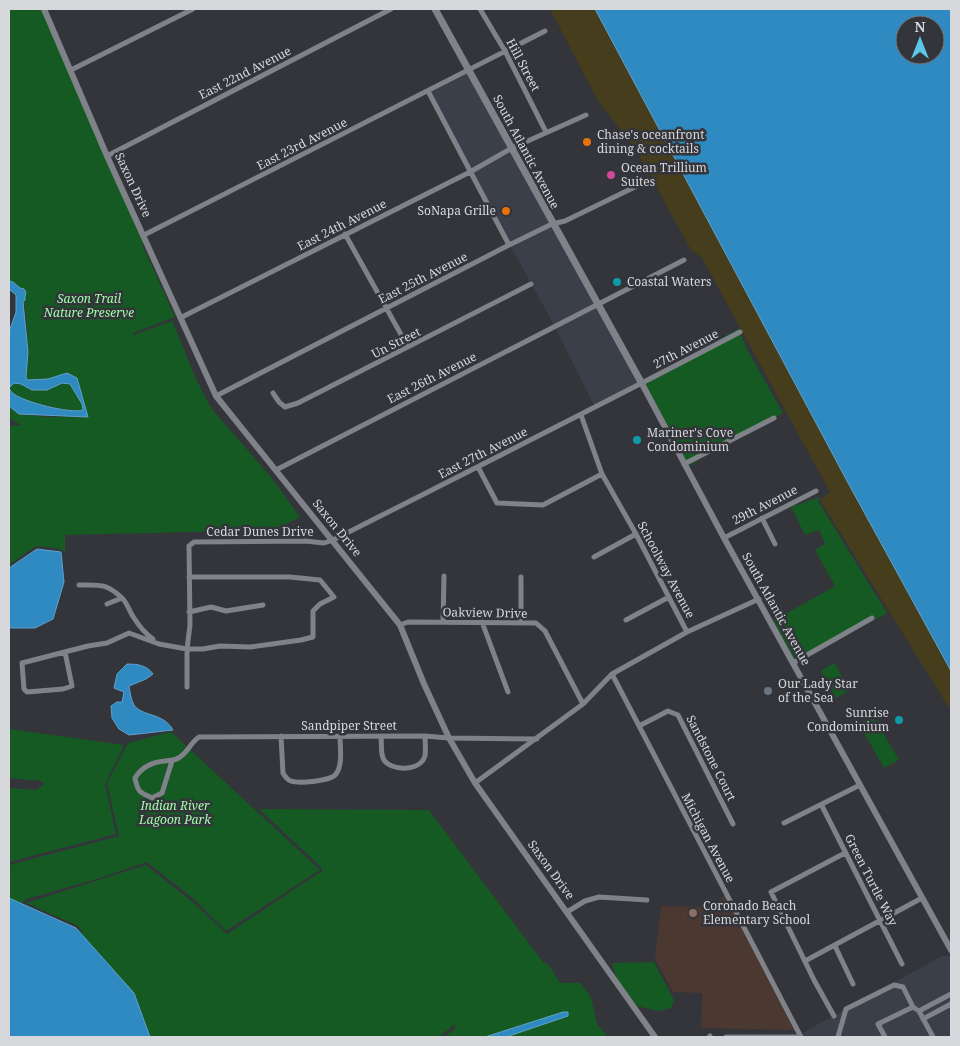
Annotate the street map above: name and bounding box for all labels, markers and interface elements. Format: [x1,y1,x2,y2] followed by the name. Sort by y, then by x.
[895,15,945,65] north arrow
[914,17,926,36] text: N
[502,35,544,94] street label: Hill Street
[196,42,294,103] street label: East 22nd Avenue
[489,92,564,212] street label: South Atlantic Avenue
[254,113,350,174] street label: East 23rd Avenue
[597,126,704,157] place label: Chase's oceanfront dining & cocktails
[581,136,593,148] marker: Chase's oceanfront dining & cocktails
[111,150,156,220] street label: Saxon Drive
[621,159,707,190] place label: Ocean Trillium Suites
[605,169,617,181] marker: Ocean Trillium Suites
[294,195,389,254] street label: East 24th Avenue
[417,202,496,219] place label: SoNapa Grille
[500,205,512,217] marker: SoNapa Grille
[375,248,470,307] street label: East 25th Avenue
[627,273,711,290] place label: Coastal Waters
[611,276,623,288] marker: Coastal Waters
[43,290,134,321] park label: Saxon Trail Nature Preserve
[368,323,423,362] street label: Un Street
[650,325,721,372] street label: 27th Avenue
[384,348,479,407] street label: East 26th Avenue
[435,423,530,482] street label: East 27th Avenue
[647,424,733,455] place label: Mariner's Cove Condominium
[631,434,643,446] marker: Mariner's Cove Condominium
[729,481,800,528] street label: 29th Avenue
[309,495,366,560] street label: Saxon Drive
[634,518,699,621] street label: Schoolway Avenue
[206,523,314,540] street label: Cedar Dunes Drive
[738,549,815,668] street label: South Atlantic Avenue
[442,603,528,622] street label: Oakview Drive
[778,675,858,706] place label: Our Lady Star of the Sea
[762,685,774,697] marker: Our Lady Star of the Sea
[807,704,889,735] place label: Sunrise Condominium
[683,712,740,804] street label: Sandstone Court
[893,714,905,726] marker: Sunrise Condominium
[301,717,397,734] street label: Sandpiper Street
[678,790,739,886] street label: Michigan Avenue
[138,797,212,828] park label: Indian River Lagoon Park
[841,831,902,929] street label: Green Turtle Way
[524,837,579,903] street label: Saxon Drive
[703,897,811,928] place label: Coronado Beach Elementary School
[687,907,699,919] marker: Coronado Beach Elementary School

